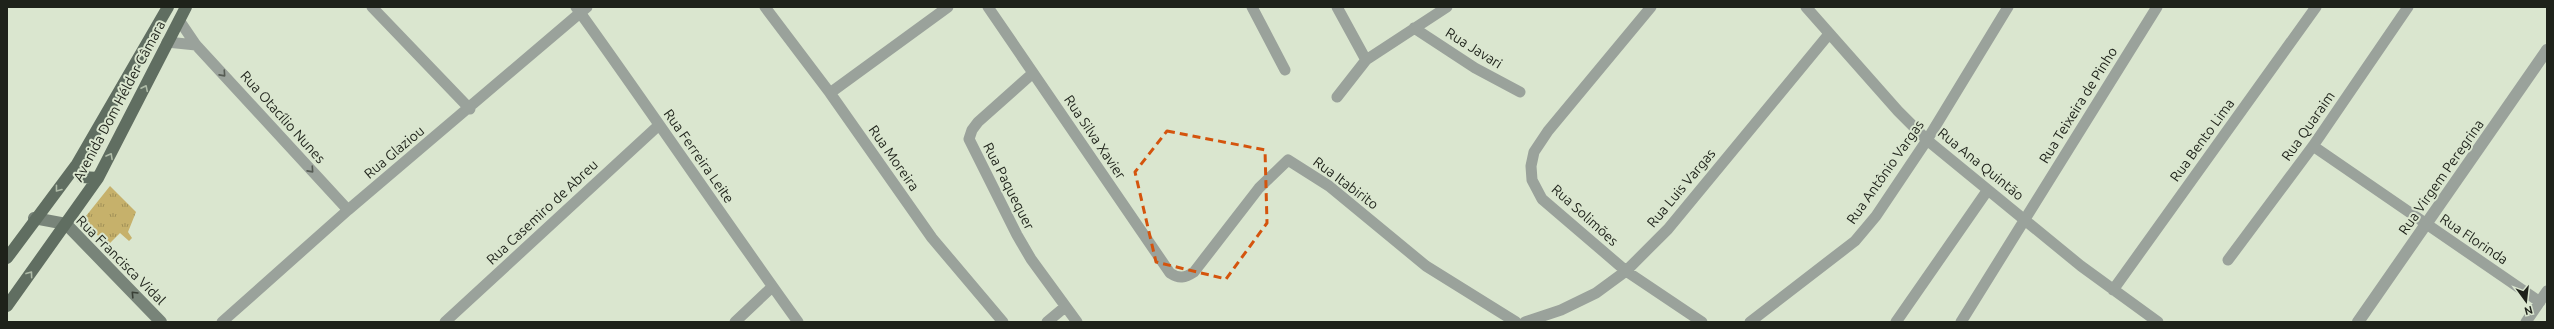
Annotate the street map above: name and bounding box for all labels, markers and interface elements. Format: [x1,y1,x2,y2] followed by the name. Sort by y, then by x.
[70,18,168,184] street label: Avenida Dom Hélder Câmara
[1443,24,1505,72] street label: Rua Javari
[2036,44,2120,166] street label: Rua Teixeira de Pinho
[237,67,329,167] street label: Rua Otacílio Nunes
[218,69,226,77] one-way arrow
[140,85,148,92] one-way arrow
[2278,88,2338,164] street label: Rua Quaraim
[1061,92,1129,183] street label: Rua Silva Xavier
[2167,95,2237,185] street label: Rua Bento Lima
[661,106,737,206] street label: Rua Ferreira Leite
[2395,116,2487,238] street label: Rua Virgem Peregrina
[1843,117,1927,227] street label: Rua Antônio Vargas
[361,122,427,182] street label: Rua Glaziou
[866,122,922,194] street label: Rua Moreira
[1935,125,2027,203] street label: Rua Ana Quintão
[980,140,1038,233] street label: Rua Paquequer
[1644,146,1718,230] street label: Rua Luis Vargas
[105,153,112,160] one-way arrow
[1310,153,1382,213] street label: Rua Itabirito
[483,156,601,268] street label: Rua Casemiro de Abreu
[306,165,313,172] one-way arrow
[1549,181,1621,249] street label: Rua Solimões
[55,184,62,191] one-way arrow
[2437,210,2511,268] street label: Rua Florinda
[73,212,169,308] street label: Rua Francisca Vidal
[25,271,33,278] one-way arrow
[2506,281,2546,321] north arrow
[131,291,139,299] one-way arrow
[2523,304,2534,318] text: N

